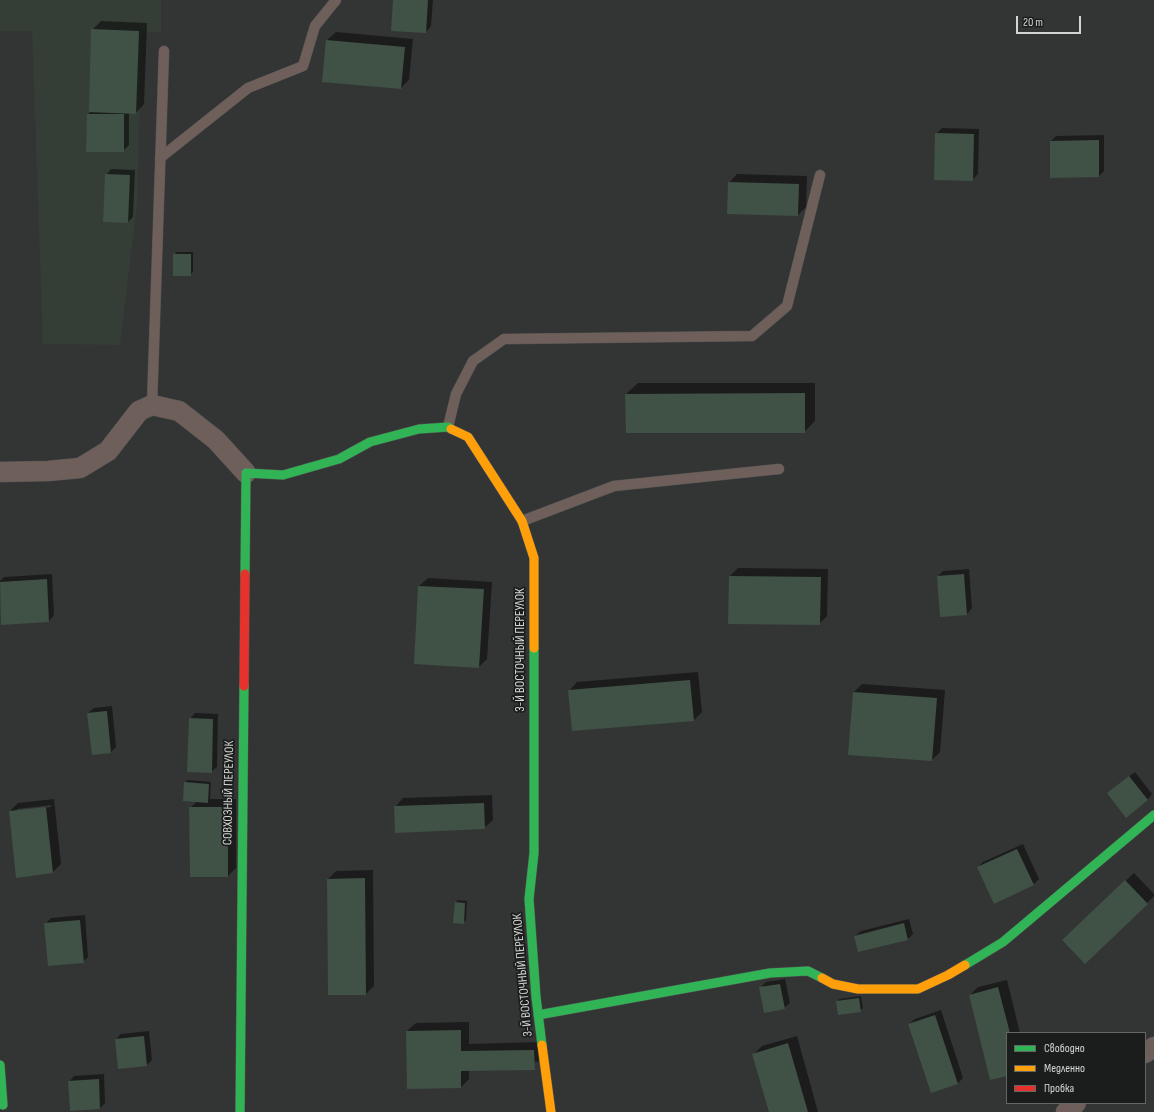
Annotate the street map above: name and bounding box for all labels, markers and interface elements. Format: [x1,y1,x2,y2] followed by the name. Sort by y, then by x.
[1018,8,1083,34] scale bar
[1023,15,1043,30] text: 20 m
[513,588,529,712] street label: 3-Й ВОСТОЧНЫЙ ПЕРЕУЛОК
[220,741,238,845] street label: СОВХОЗНЫЙ ПЕРЕУЛОК
[510,913,536,1037] street label: 3-Й ВОСТОЧНЫЙ ПЕРЕУЛОК
[1006,1032,1146,1104] legend
[1044,1041,1085,1056] text: Свободно
[1044,1061,1085,1076] text: Медленно
[1044,1081,1074,1096] text: Пробка

